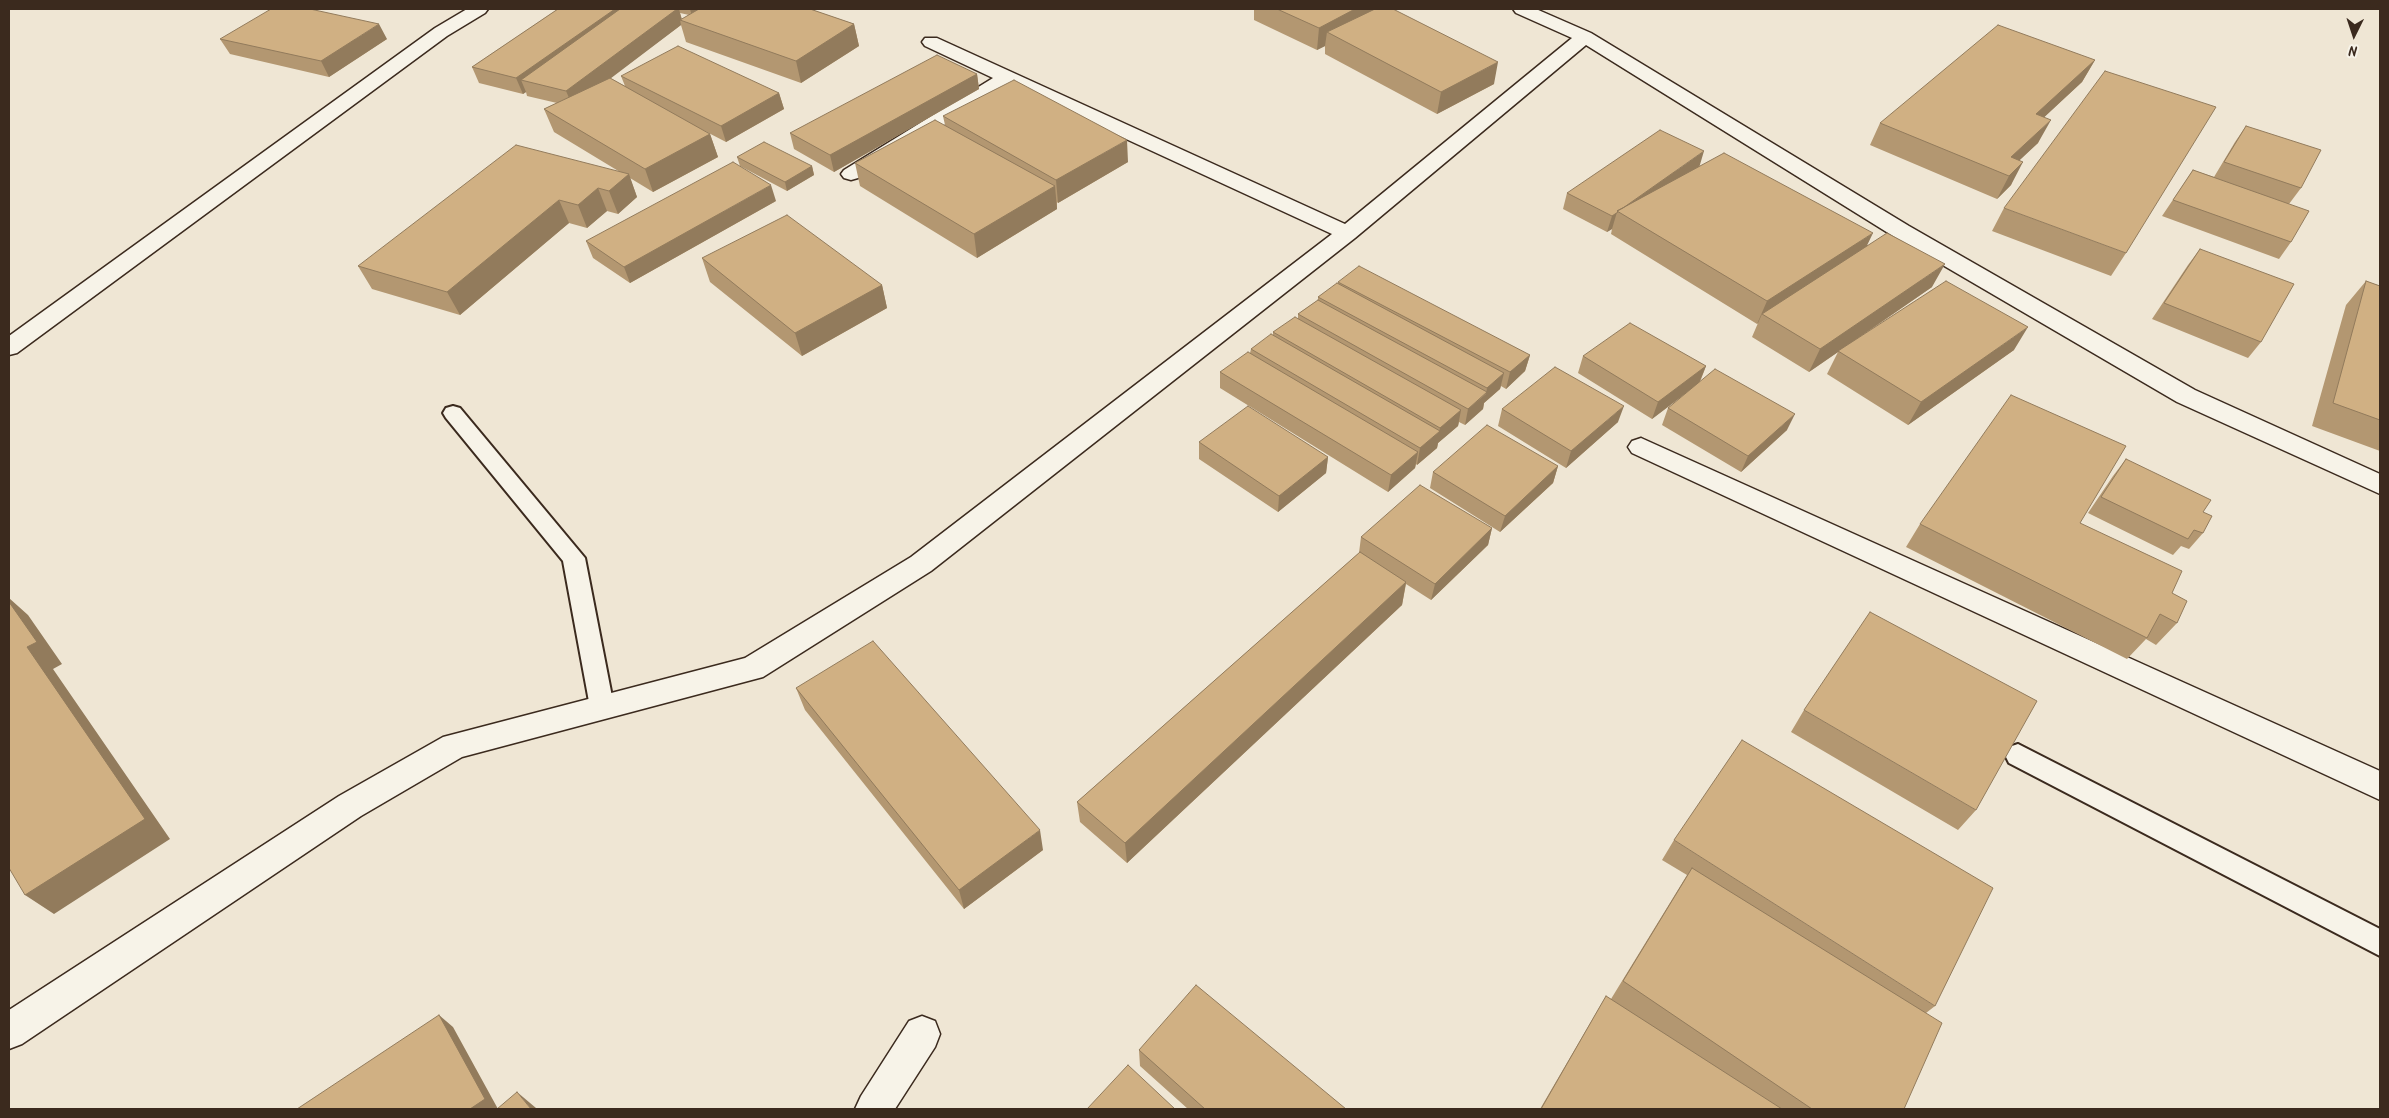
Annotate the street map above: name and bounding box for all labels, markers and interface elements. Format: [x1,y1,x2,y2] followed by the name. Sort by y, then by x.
[2329,10,2379,60] north arrow
[2348,39,2358,61] text: N

